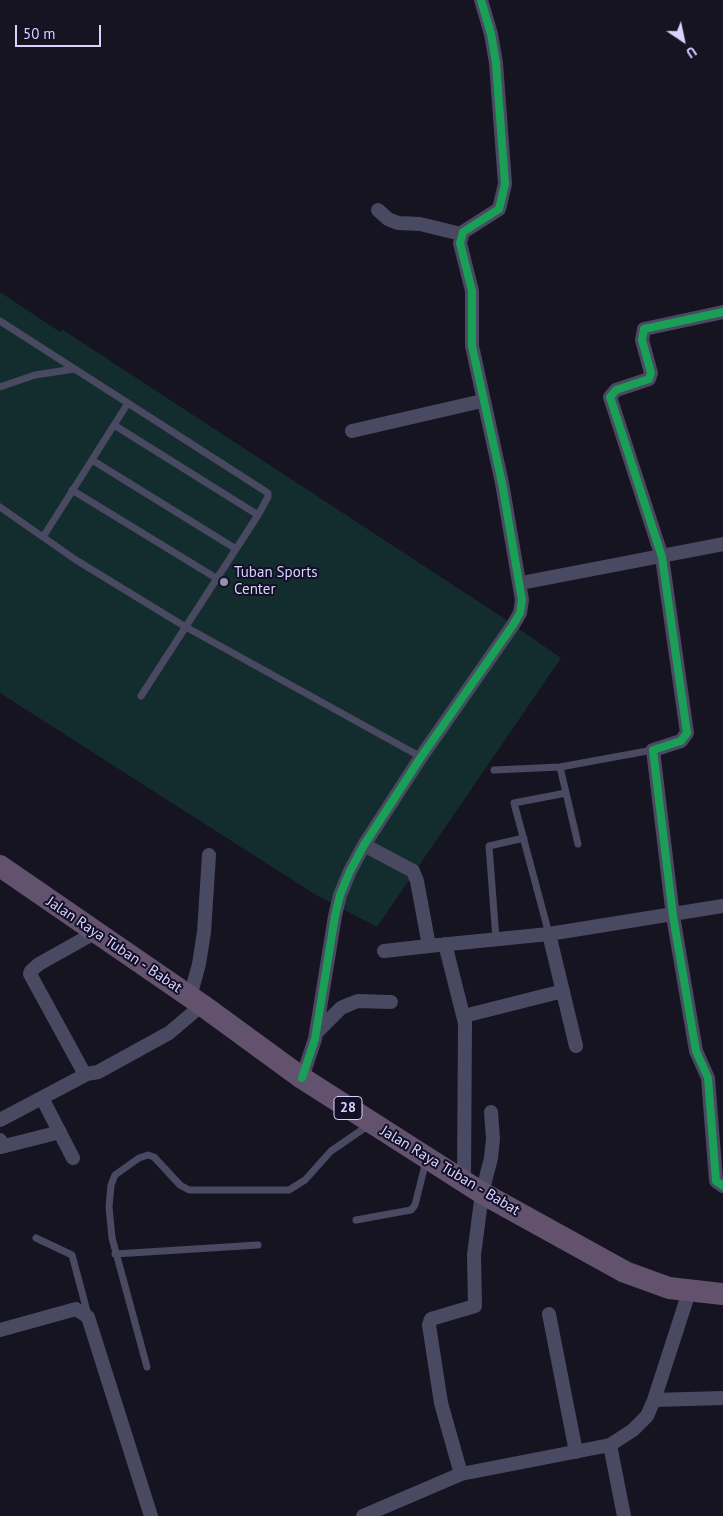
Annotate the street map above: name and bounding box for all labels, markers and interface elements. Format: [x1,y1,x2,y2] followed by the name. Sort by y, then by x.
[18,15,104,47] scale bar
[658,15,708,65] north arrow
[23,24,56,43] text: 50 m
[683,43,700,62] text: U
[234,564,318,599] place label: Tuban Sports Center
[218,576,230,588] marker: Tuban Sports Center
[43,893,185,997] street label: Jalan Raya Tuban - Babat
[334,1096,362,1120] road number: 28
[377,1122,523,1220] street label: Jalan Raya Tuban - Babat

